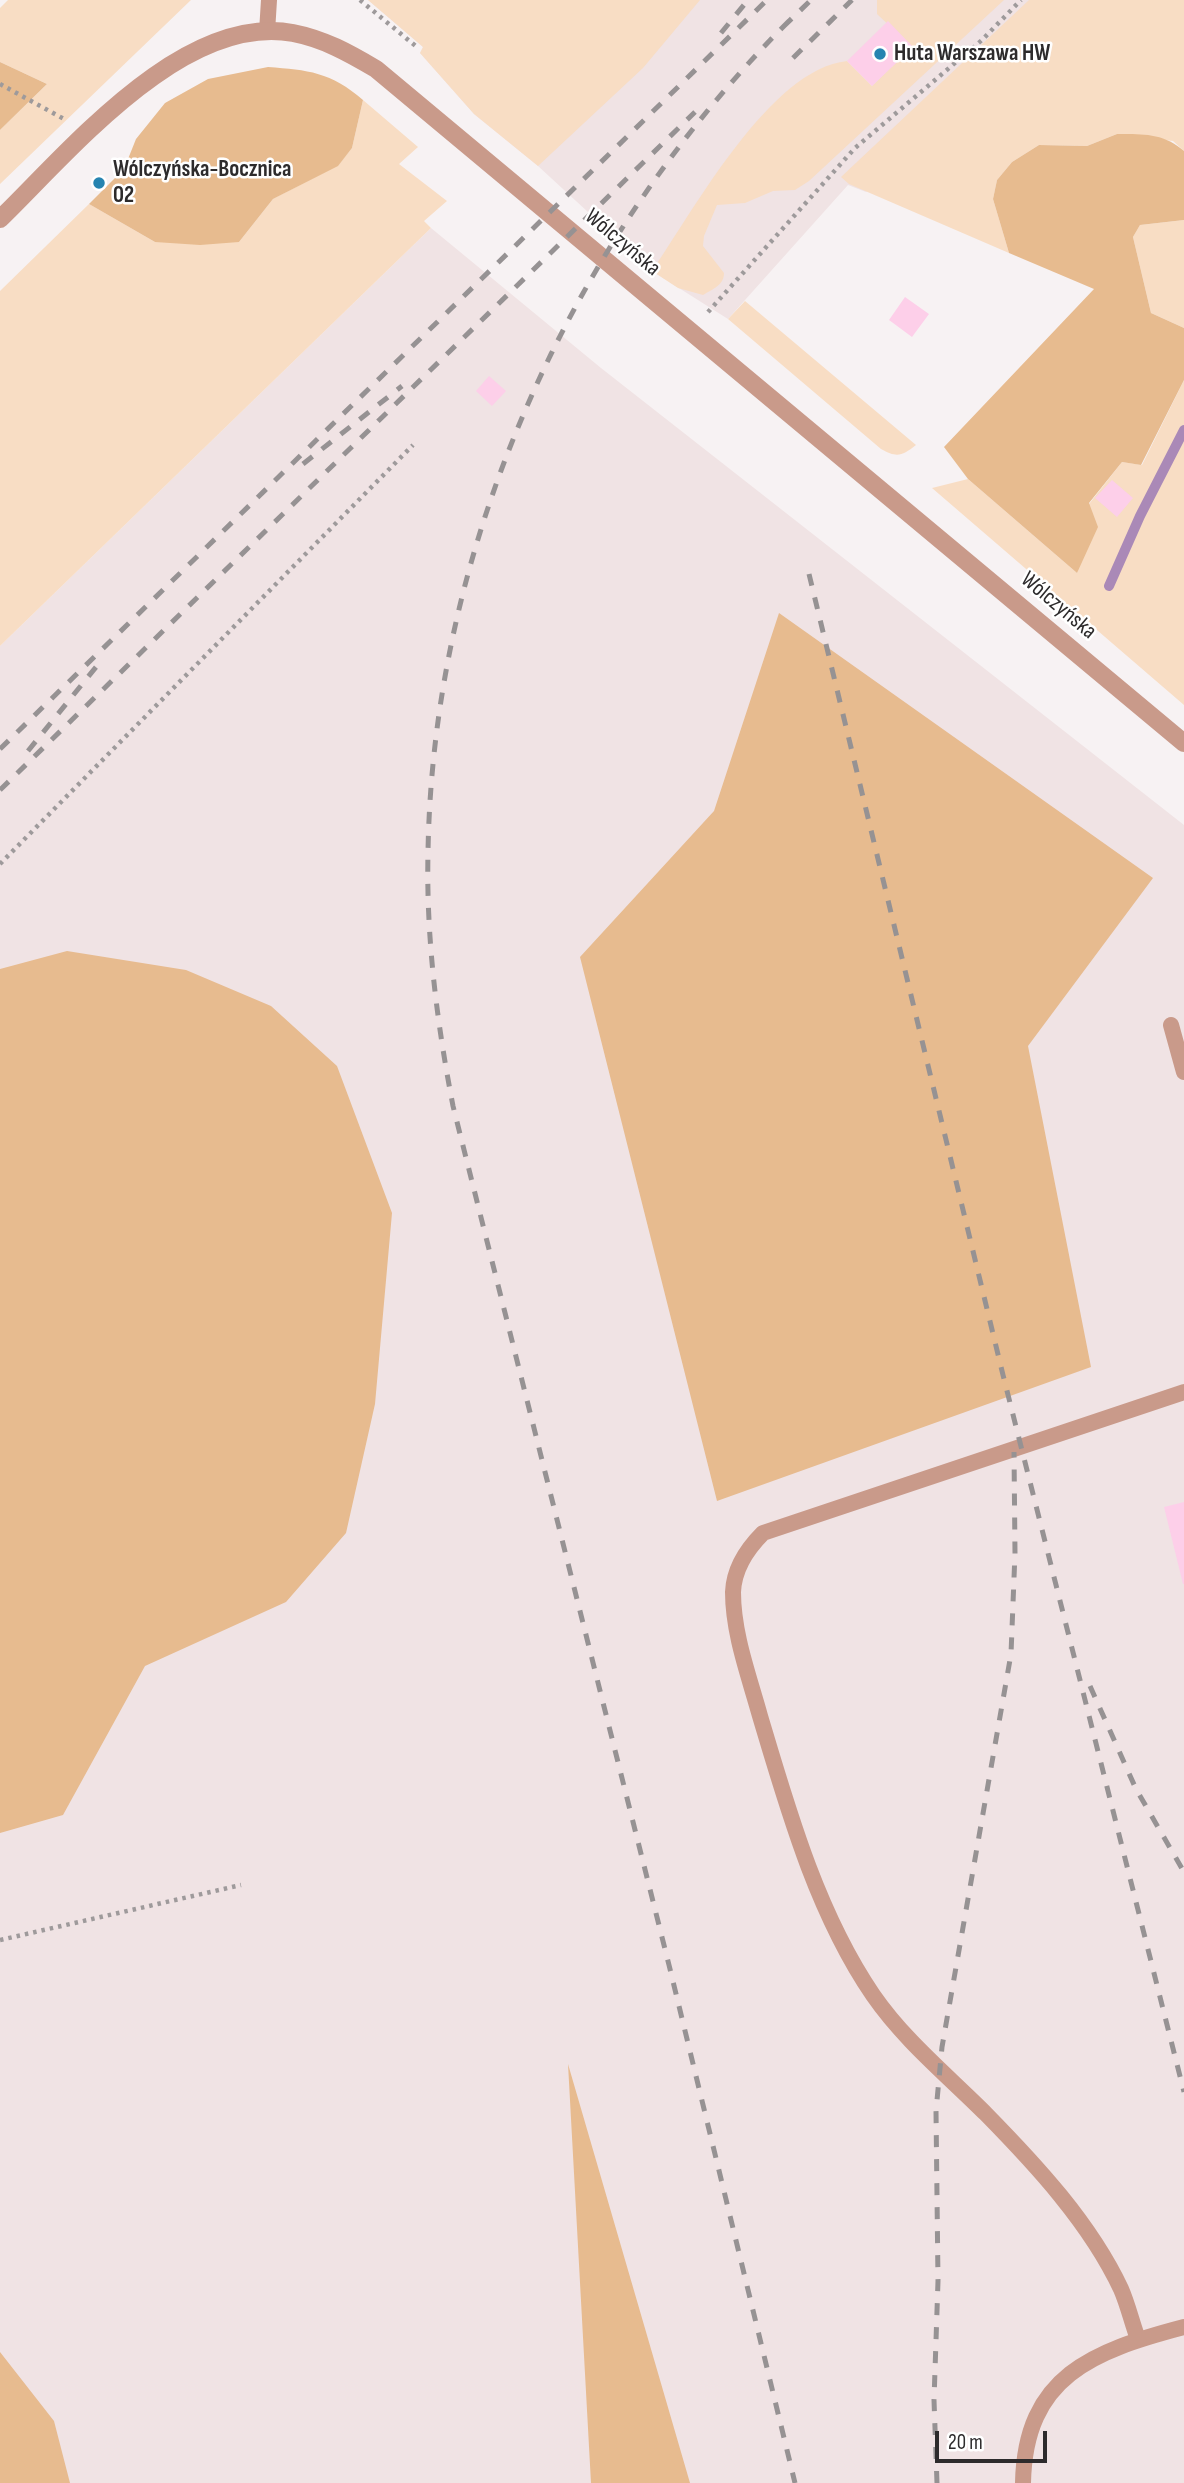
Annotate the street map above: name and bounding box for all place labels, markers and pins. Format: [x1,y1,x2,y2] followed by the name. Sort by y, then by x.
[894,40,1050,68] place label: Huta Warszawa HW
[872,46,888,62] marker: Huta Warszawa HW
[113,156,291,210] place label: Wólczyńska-Bocznica 02
[91,175,107,191] marker: Wólczyńska-Bocznica 02

